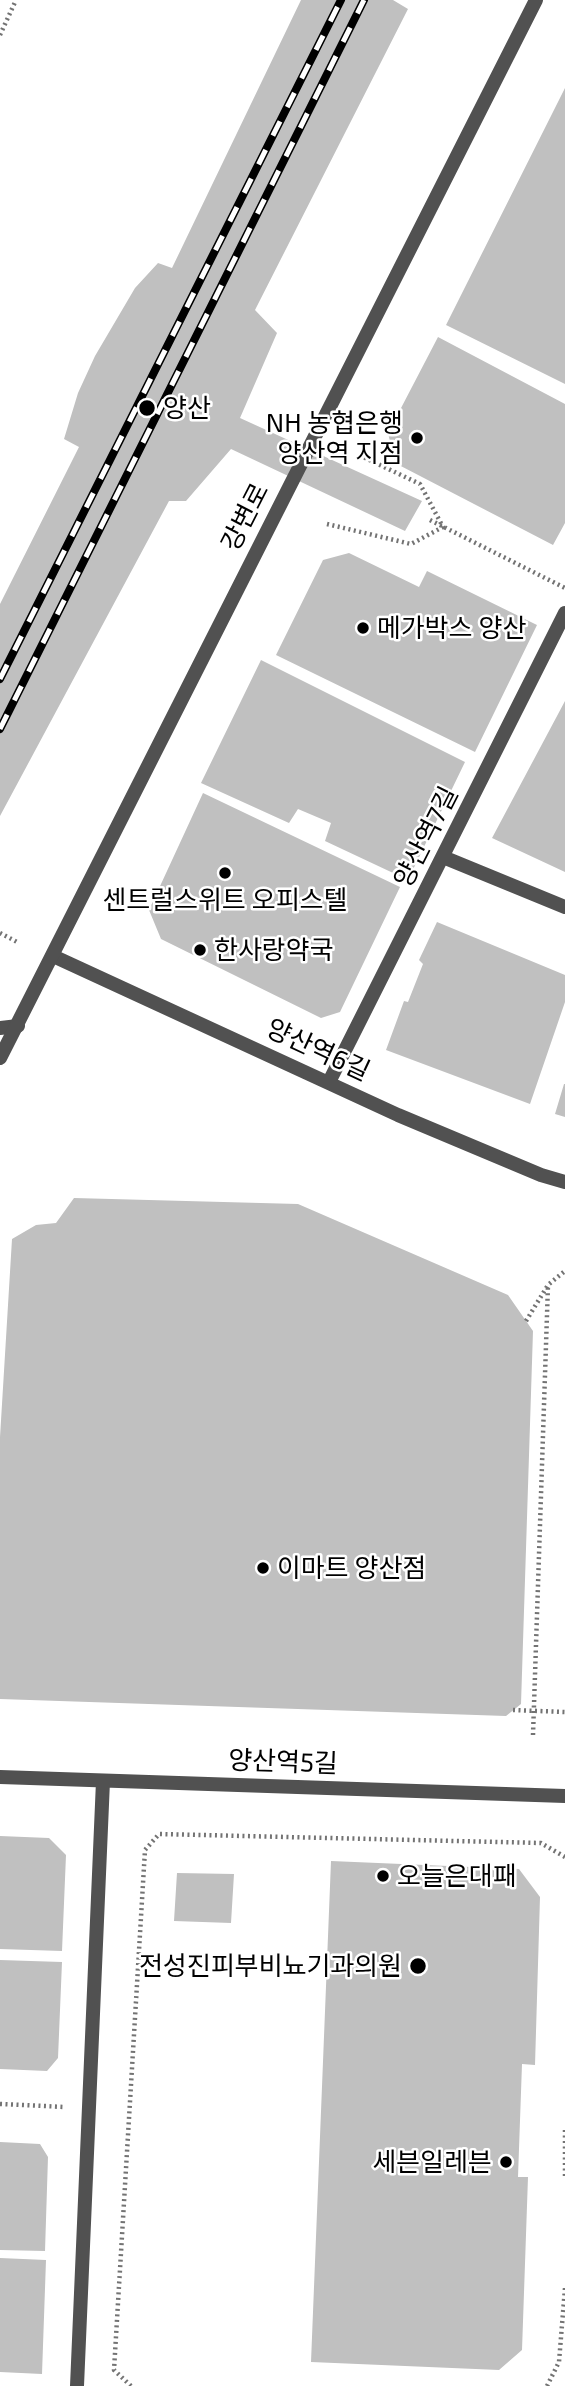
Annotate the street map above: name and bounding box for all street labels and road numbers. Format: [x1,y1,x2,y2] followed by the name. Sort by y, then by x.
[215,478,275,556] street label: 강변로
[387,781,465,893] street label: 양산역7길
[261,1013,375,1087] street label: 양산역6길
[228,1744,338,1780] street label: 양산역5길

